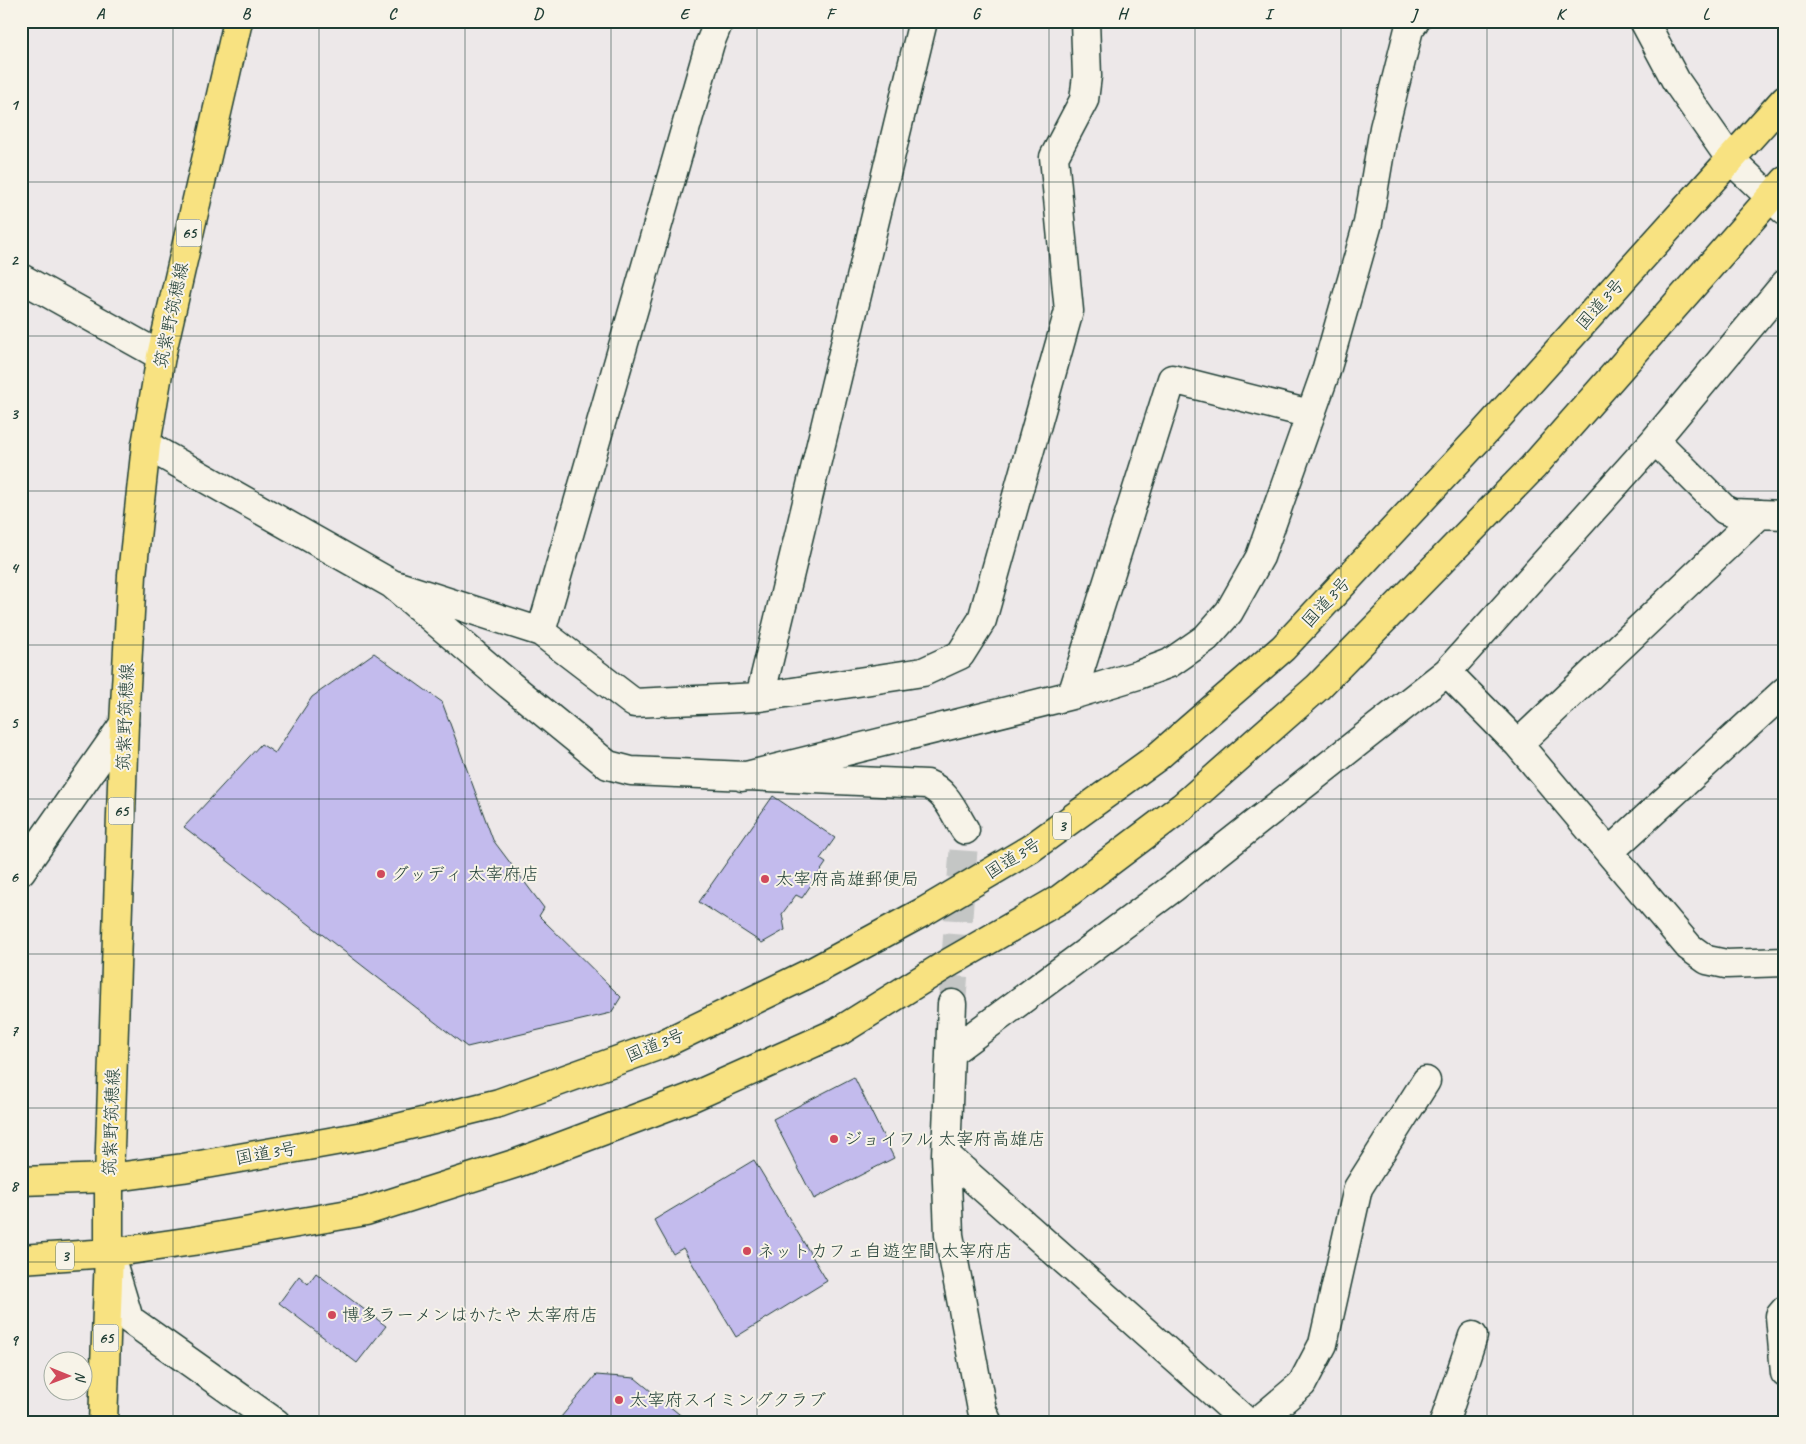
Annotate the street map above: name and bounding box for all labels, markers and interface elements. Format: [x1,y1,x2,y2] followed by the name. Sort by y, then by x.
[96,4,106,24] text: A
[242,4,252,24] text: B
[388,4,398,24] text: C
[533,4,544,24] text: D
[680,4,691,24] text: E
[826,4,837,24] text: F
[972,4,982,24] text: G
[1117,4,1129,24] text: H
[1265,4,1275,24] text: I
[1410,4,1419,24] text: J
[1556,4,1568,24] text: K
[1703,4,1711,24] text: L
[10,95,19,115] text: 1
[176,220,202,247] road number: 65
[10,250,19,270] text: 2
[149,260,193,370] street label: 筑紫野筑穂線
[1571,274,1629,334] street label: 国道3号
[10,404,19,424] text: 3
[10,558,19,578] text: 4
[1297,572,1355,632] street label: 国道3号
[112,663,138,771] street label: 筑紫野筑穂線
[11,713,20,733] text: 5
[108,798,134,824] road number: 65
[1053,812,1071,839] road number: 3
[981,832,1045,884] street label: 国道3号
[391,863,539,885] place label: グッディ 太宰府店
[10,867,19,887] text: 6
[375,868,387,880] marker: グッディ 太宰府店
[775,868,919,890] place label: 太宰府高雄郵便局
[759,873,771,885] marker: 太宰府高雄郵便局
[10,1021,19,1041] text: 7
[622,1023,688,1067] street label: 国道3号
[98,1068,124,1176] street label: 筑紫野筑穂線
[844,1128,1046,1150] place label: ジョイフル 太宰府高雄店
[828,1133,840,1145] marker: ジョイフル 太宰府高雄店
[234,1137,298,1169] street label: 国道3号
[10,1176,19,1196] text: 8
[757,1240,1013,1262] place label: ネットカフェ自遊空間 太宰府店
[56,1242,74,1270] road number: 3
[741,1245,753,1257] marker: ネットカフェ自遊空間 太宰府店
[342,1304,598,1326] place label: 博多ラーメンはかたや 太宰府店
[326,1309,338,1321] marker: 博多ラーメンはかたや 太宰府店
[94,1325,118,1352] road number: 65
[10,1330,19,1350] text: 9
[42,1352,92,1402] north arrow
[72,1372,89,1383] text: N
[629,1389,826,1411] place label: 太宰府スイミングクラブ
[613,1394,625,1406] marker: 太宰府スイミングクラブ

